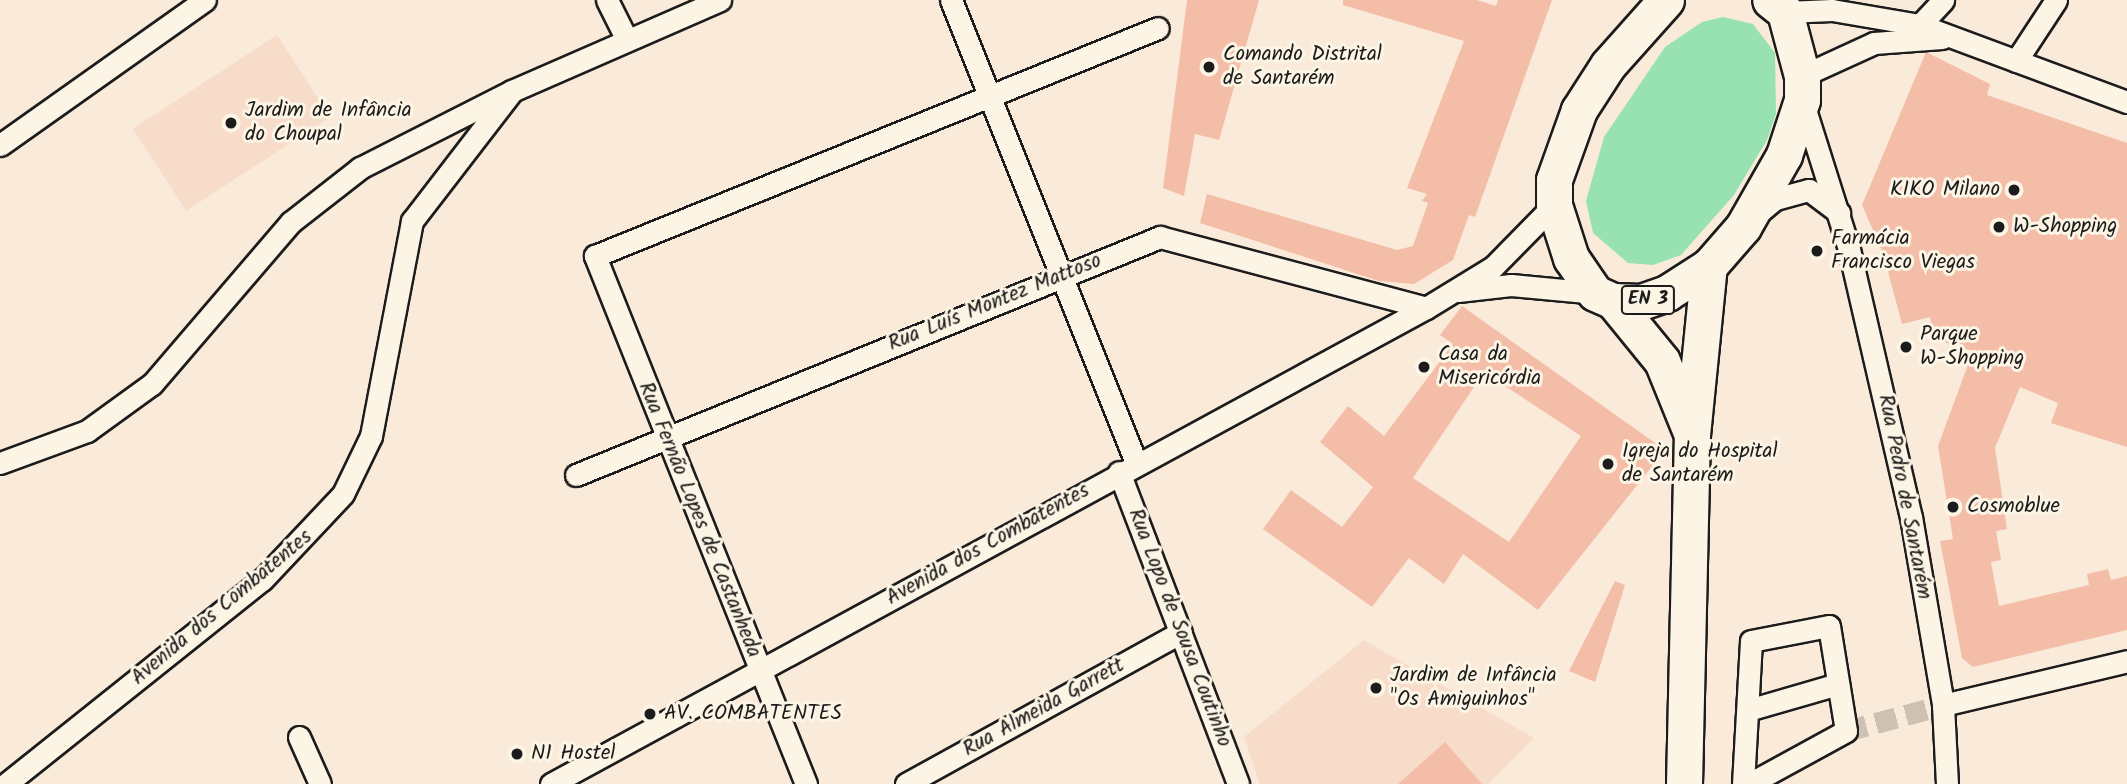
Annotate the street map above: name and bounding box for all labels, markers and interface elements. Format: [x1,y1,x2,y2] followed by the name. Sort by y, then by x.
[1223,42,1382,92] place label: Comando Distrital de Santarém
[1201,59,1217,75] marker: Comando Distrital de Santarém
[245,98,411,148] place label: Jardim de Infância do Choupal
[223,115,239,131] marker: Jardim de Infância do Choupal
[1890,177,2000,203] place label: KIKO Milano
[2006,182,2022,198] marker: KIKO Milano
[2013,214,2117,240] place label: W-Shopping
[1991,219,2007,235] marker: W-Shopping
[1831,226,1975,276] place label: Farmácia Francisco Viegas
[1809,243,1825,259] marker: Farmácia Francisco Viegas
[885,249,1105,357] street label: Rua Luís Montez Mattoso
[1620,284,1676,316] road number: EN 3
[1920,322,2024,372] place label: Parque W-Shopping
[1898,339,1914,355] marker: Parque W-Shopping
[1438,342,1541,392] place label: Casa da Misericórdia
[1416,359,1432,375] marker: Casa da Misericórdia
[632,379,766,661] street label: Rua Fernão Lopes de Castanheda
[1872,392,1936,602] street label: Rua Pedro de Santarém
[1622,439,1778,489] place label: Igreja do Hospital de Santarém
[1600,456,1616,472] marker: Igreja do Hospital de Santarém
[882,479,1094,611] street label: Avenida dos Combatentes
[1967,494,2060,520] place label: Cosmoblue
[1945,499,1961,515] marker: Cosmoblue
[1122,505,1236,751] street label: Rua Lopo de Sousa Coutinho
[126,525,318,691] street label: Avenida dos Combatentes
[959,653,1129,763] street label: Rua Almeida Garrett
[1390,663,1556,713] place label: Jardim de Infância "Os Amiguinhos"
[1368,680,1384,696] marker: Jardim de Infância "Os Amiguinhos"
[664,701,842,727] place label: AV. COMBATENTES
[642,706,658,722] marker: AV. COMBATENTES
[531,741,615,767] place label: N1 Hostel
[509,746,525,762] marker: N1 Hostel

